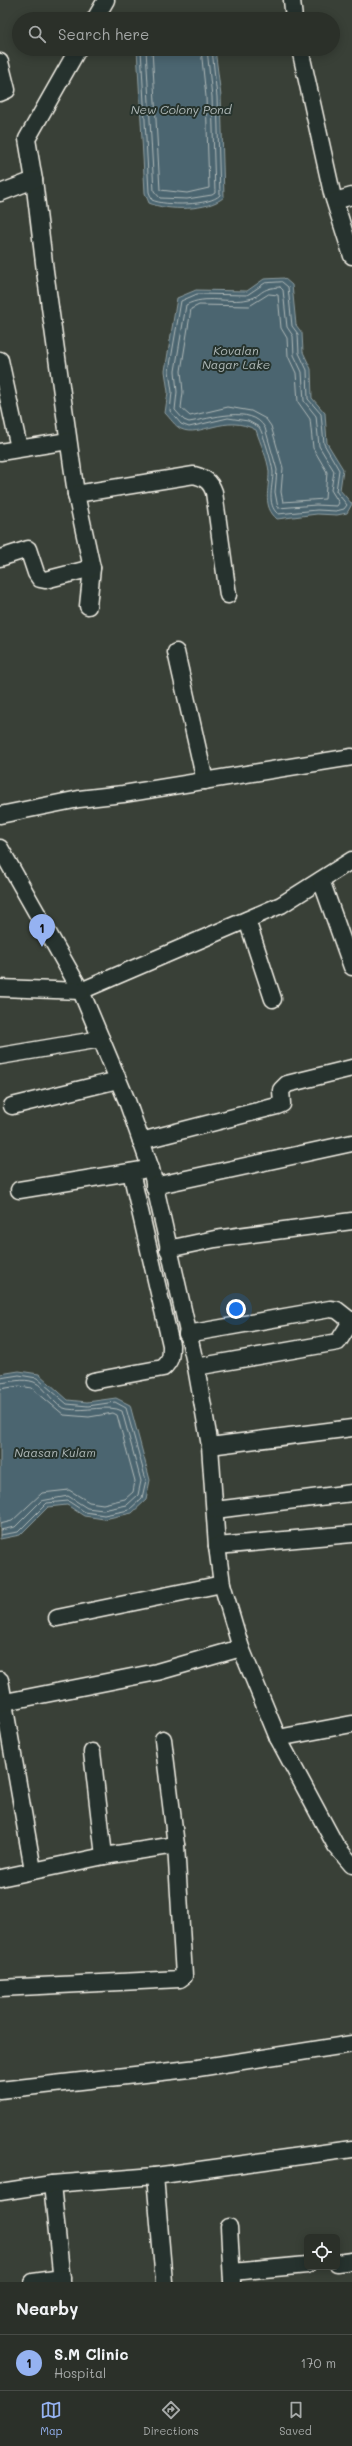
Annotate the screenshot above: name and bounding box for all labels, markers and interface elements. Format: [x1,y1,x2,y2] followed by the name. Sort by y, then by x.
[12,12,340,56] search box
[26,23,48,45] icon: search
[58,24,149,44] text: Search here
[131,101,233,117] water label: New Colony Pond
[202,342,270,372] water label: Kovalan Nagar Lake
[29,914,55,947] pin: 1
[226,1299,246,1319] your location
[14,1444,96,1460] water label: Naasan Kulam
[304,2234,340,2270] map controls
[304,2234,340,2270] button: locate
[16,2297,78,2319] text: Nearby
[54,2344,128,2364] text: S.M Clinic
[26,2354,32,2371] text: 1
[300,2354,336,2371] text: 170 m
[54,2364,106,2381] text: Hospital
[40,2399,63,2438] tab: Map
[143,2399,199,2438] tab: Directions
[279,2399,312,2438] tab: Saved

